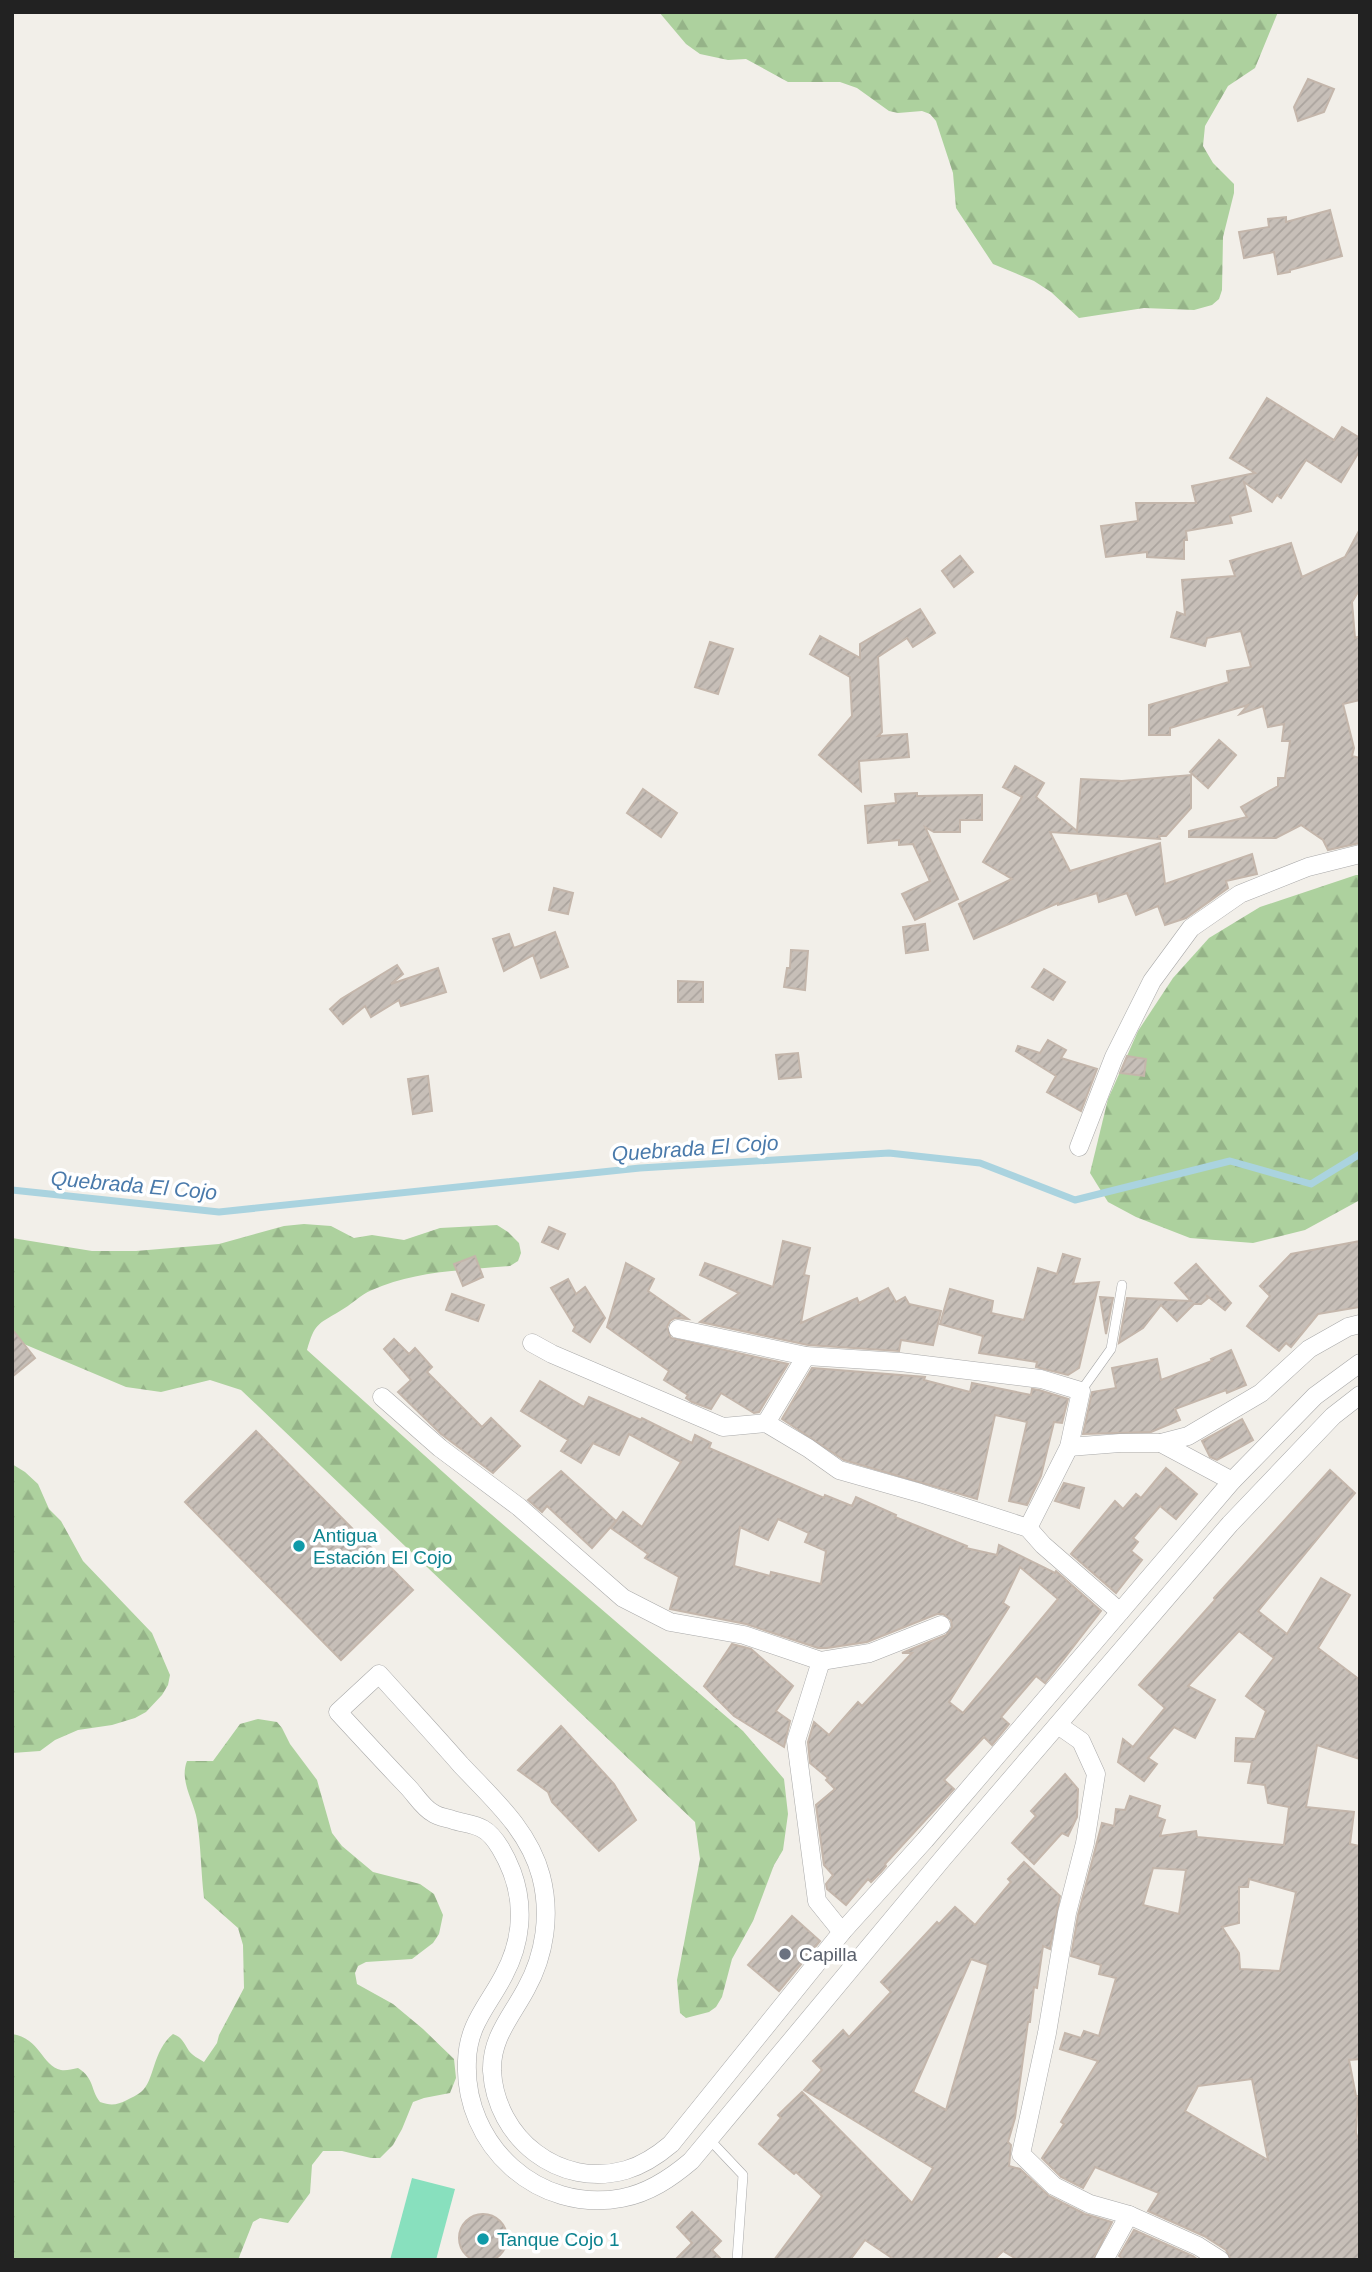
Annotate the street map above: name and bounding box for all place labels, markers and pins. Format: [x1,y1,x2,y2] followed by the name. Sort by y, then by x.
[313,1525,452,1568] place label: Antigua Estación El Cojo
[291,1538,307,1554] marker: Antigua Estación El Cojo
[799,1944,858,1965] place label: Capilla
[777,1946,793,1962] marker: Capilla
[497,2229,620,2250] place label: Tanque Cojo 1
[475,2231,491,2247] marker: Tanque Cojo 1

